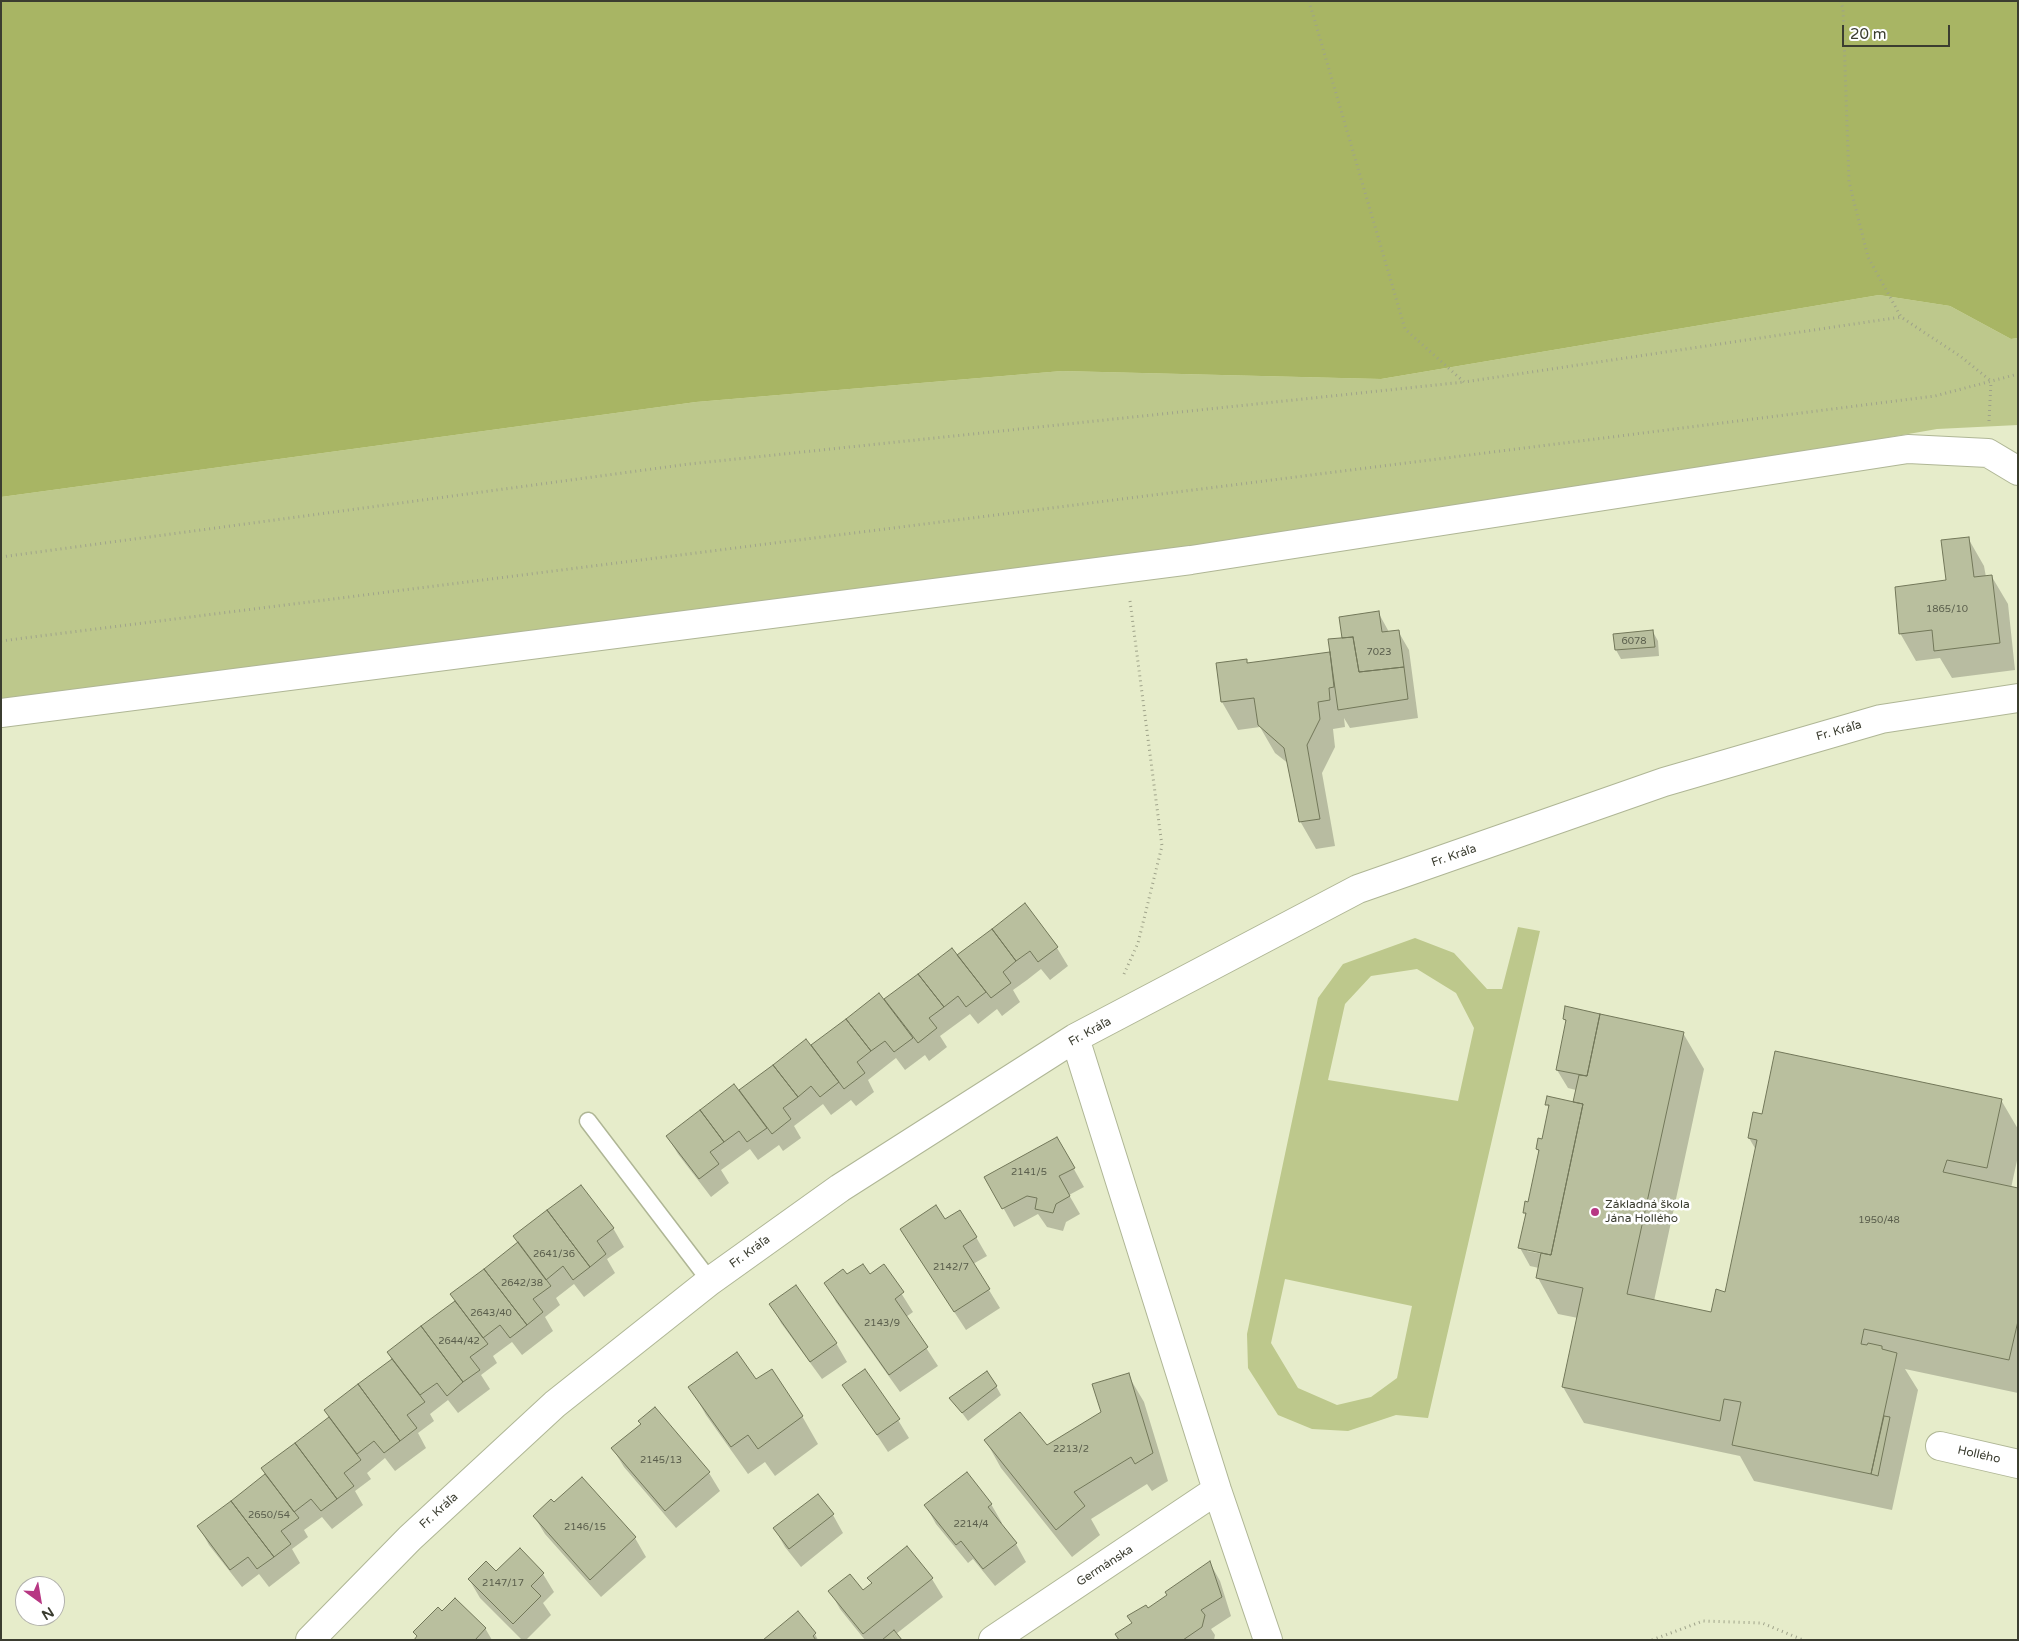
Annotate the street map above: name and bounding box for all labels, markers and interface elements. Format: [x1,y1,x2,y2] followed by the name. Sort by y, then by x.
[1844,15,1952,47] scale bar
[1850,25,1887,43] text: 20 m
[1926,603,1968,615] house number: 1865/10
[1621,635,1647,647] house number: 6078
[1366,646,1392,658] house number: 7023
[1815,718,1863,744] street label: Fr. Kráľa
[1430,842,1478,870] street label: Fr. Kráľa
[1066,1014,1114,1050] street label: Fr. Kráľa
[1011,1166,1047,1178] house number: 2141/5
[1605,1198,1690,1226] place label: Základná škola Jána Hollého
[1589,1206,1601,1218] marker: Základná škola Jána Hollého
[1858,1214,1900,1226] house number: 1950/48
[727,1232,773,1272] street label: Fr. Kráľa
[533,1248,575,1260] house number: 2641/36
[933,1261,969,1273] house number: 2142/7
[501,1277,543,1289] house number: 2642/38
[470,1307,512,1319] house number: 2643/40
[864,1317,900,1329] house number: 2143/9
[438,1335,480,1347] house number: 2644/42
[1053,1443,1089,1455] house number: 2213/2
[1956,1443,2002,1467] street label: Hollého
[640,1454,682,1466] house number: 2145/13
[417,1490,461,1532] street label: Fr. Kráľa
[248,1509,290,1521] house number: 2650/54
[953,1518,989,1530] house number: 2214/4
[564,1521,606,1533] house number: 2146/15
[1074,1542,1136,1590] street label: Germánska
[15,1576,65,1626] north arrow
[482,1577,524,1589] house number: 2147/17
[38,1603,57,1623] text: N

